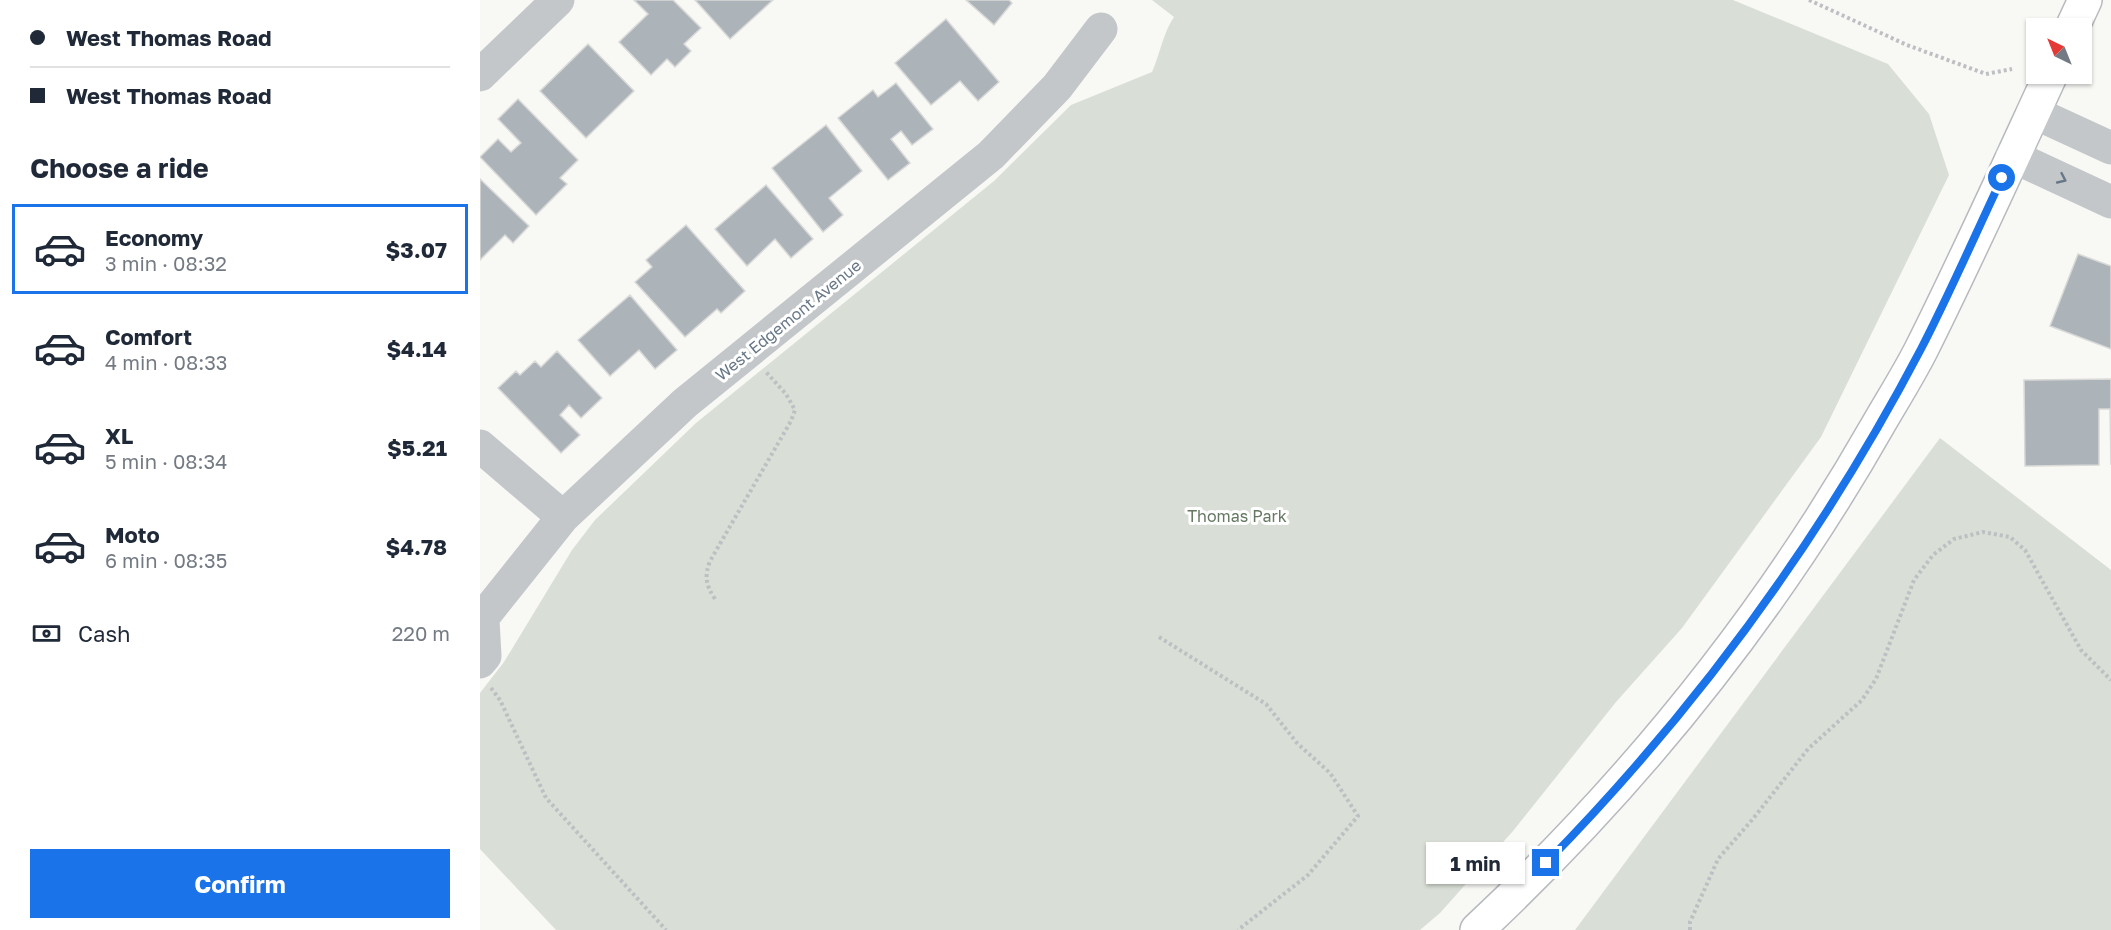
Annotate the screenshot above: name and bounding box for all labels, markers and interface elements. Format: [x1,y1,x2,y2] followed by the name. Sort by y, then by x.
[2026,18,2092,84] north arrow
[2026,18,2092,84] map controls
[66,24,271,51] text: West Thomas Road
[66,82,271,109] text: West Thomas Road
[30,152,209,184] text: Choose a ride
[1988,164,2015,191] route start
[2055,171,2066,183] one-way arrow
[33,222,87,276] icon: car
[105,224,203,251] text: Economy
[386,236,447,263] text: $3.07
[105,251,227,275] text: 3 min · 08:32
[711,255,865,385] street label: West Edgemont Avenue
[33,321,87,375] icon: car
[105,323,192,350] text: Comfort
[386,335,447,362] text: $4.14
[105,350,228,374] text: 4 min · 08:33
[33,420,87,474] icon: car
[105,422,133,449] text: XL
[387,434,447,461] text: $5.21
[105,449,227,473] text: 5 min · 08:34
[1187,506,1287,526] park label: Thomas Park
[33,519,87,573] icon: car
[105,521,160,548] text: Moto
[385,533,447,560] text: $4.78
[105,548,227,572] text: 6 min · 08:35
[30,617,63,650] icon: cash
[78,620,131,647] text: Cash
[392,621,450,645] text: 220 m
[1426,842,1525,884] callout: 1 min
[30,849,450,918] button: Confirm
[1532,849,1559,876] route end
[1450,851,1501,875] text: 1 min

